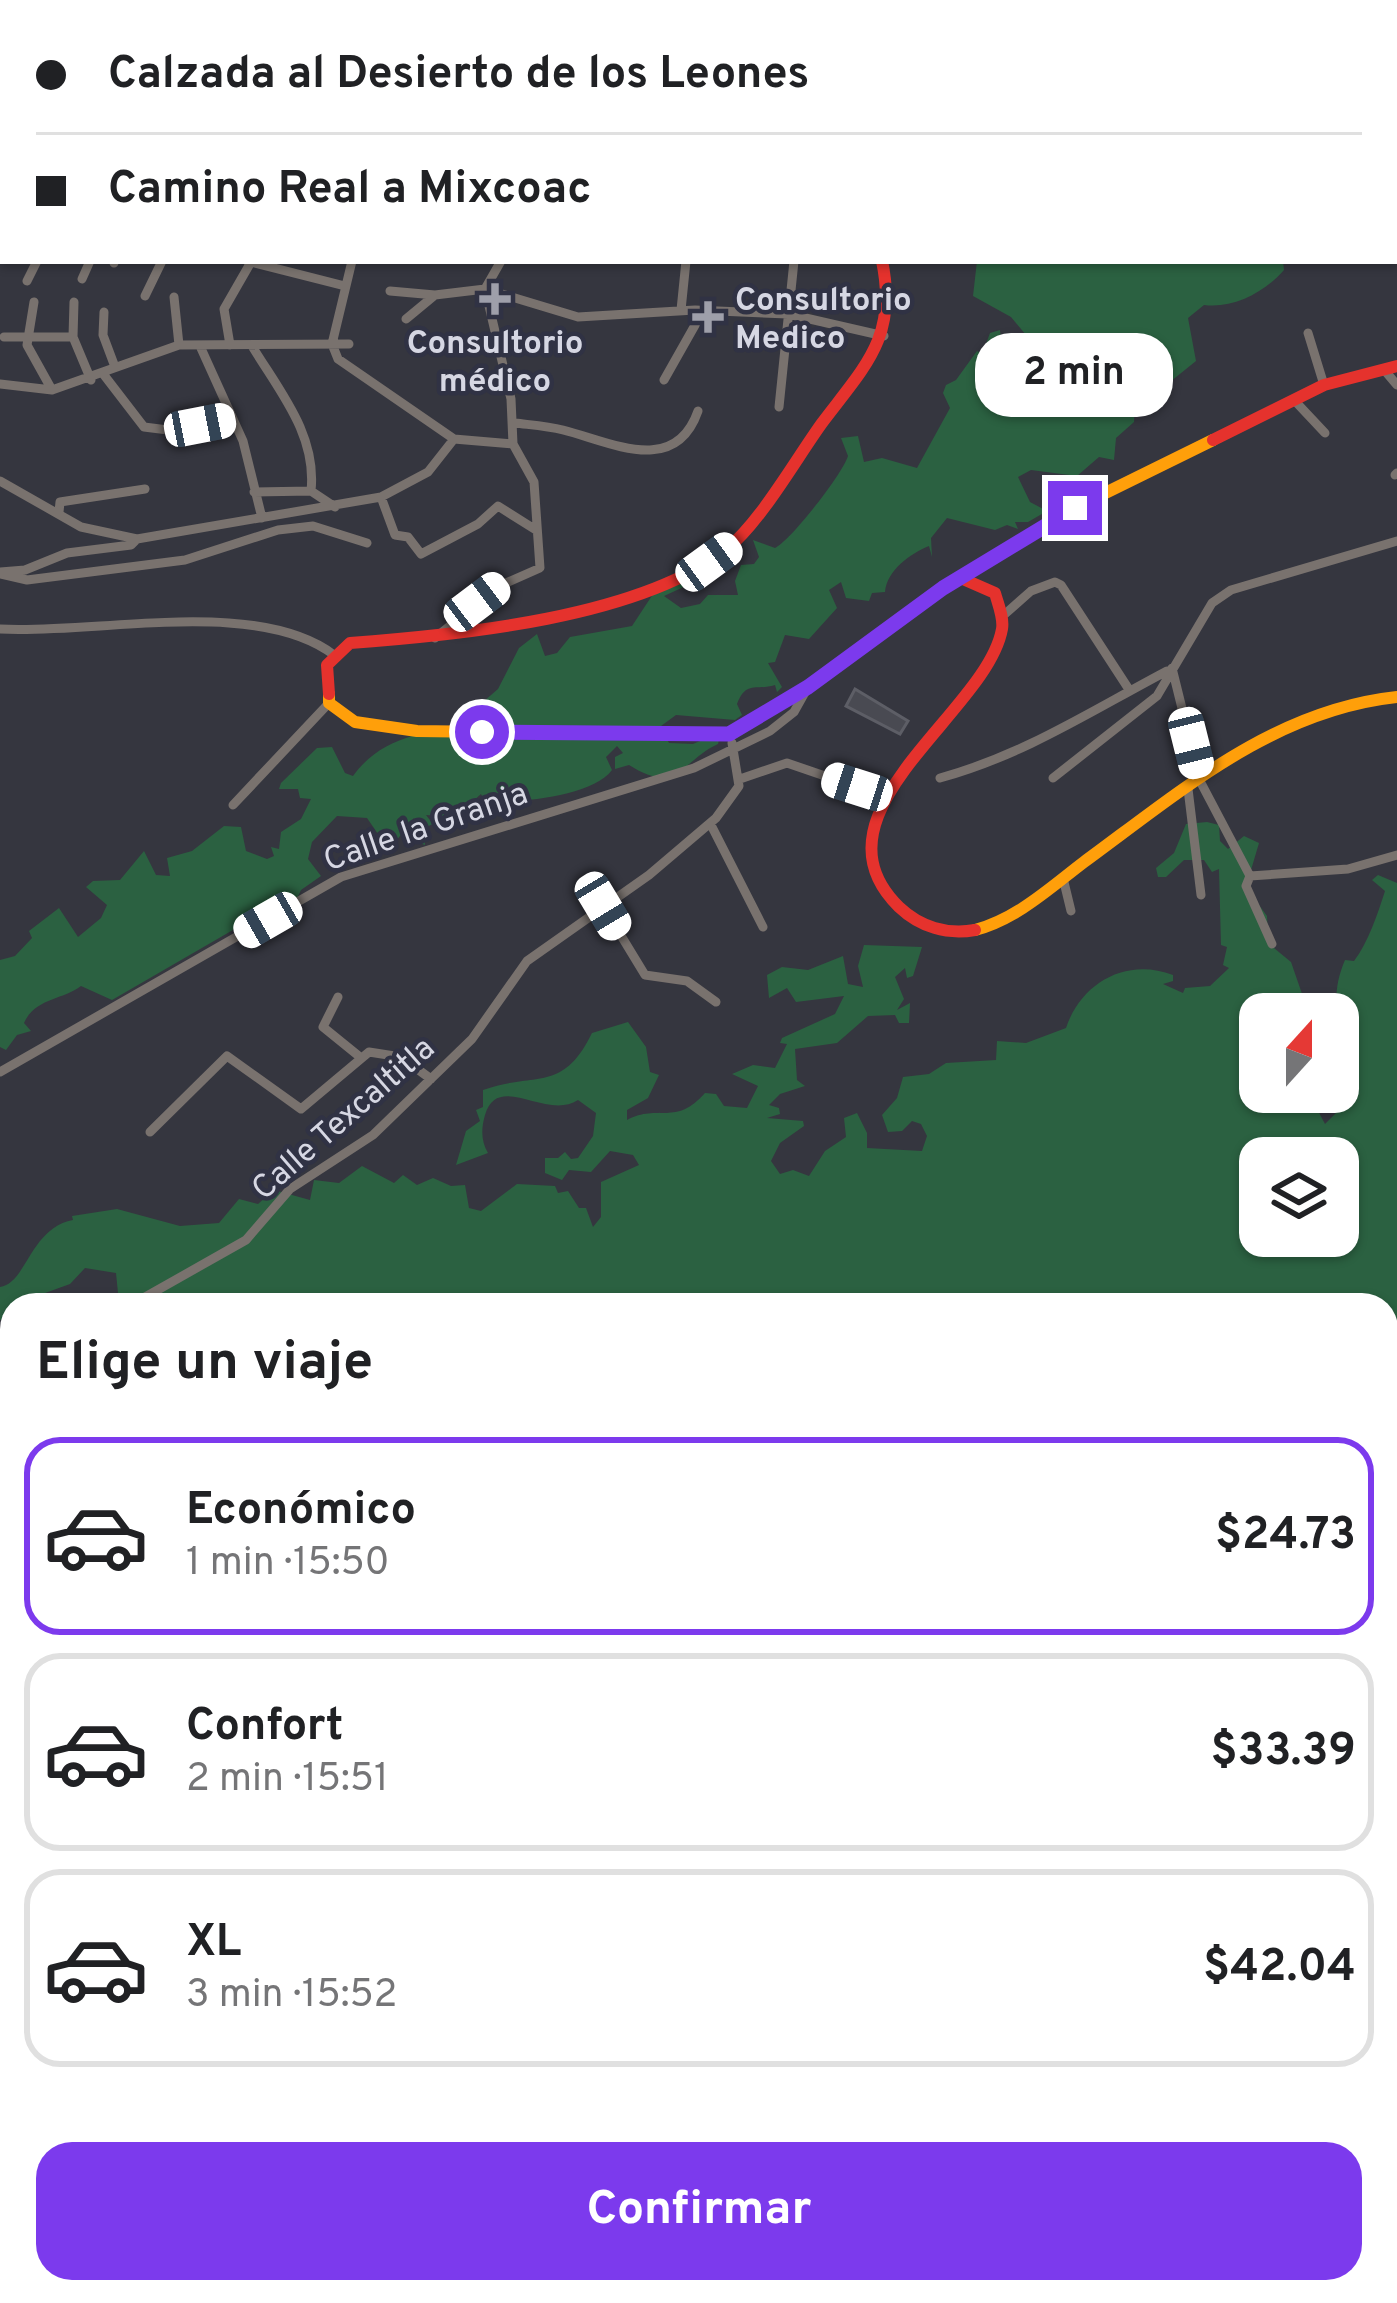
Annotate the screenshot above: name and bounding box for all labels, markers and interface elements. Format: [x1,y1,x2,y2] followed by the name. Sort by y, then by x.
[108,47,809,104] text: Calzada al Desierto de los Leones
[108,162,592,219] text: Camino Real a Mixcoac
[735,281,912,361] place label: Consultorio Medico
[479,283,511,315] marker: Consultorio médico
[692,301,724,333] marker: Consultorio Medico
[407,324,583,404] place label: Consultorio médico
[976,334,1174,418] callout: 2 min
[1023,350,1125,399] text: 2 min
[161,400,239,450] car
[1048,481,1102,535] route end
[669,526,749,598] car
[437,566,517,638] car
[1165,704,1217,782] car
[455,705,509,759] route start
[817,759,897,815] car
[319,774,534,883] street label: Calle la Granja
[569,866,637,946] car
[228,886,308,954] car
[1239,993,1359,1113] north arrow
[1239,993,1359,1257] map controls
[244,1029,445,1211] street label: Calle Texcaltitla
[1239,1137,1359,1257] button: layers
[36,1330,373,1399] text: Elige un viaje
[42,1482,150,1590] icon: car
[186,1483,416,1540] text: Económico
[1215,1508,1356,1565] text: $24.73
[186,1540,390,1589] text: 1 min · 15:50
[42,1698,150,1806] icon: car
[186,1699,343,1756] text: Confort
[1210,1724,1356,1781] text: $33.39
[186,1756,389,1805] text: 2 min · 15:51
[42,1914,150,2022] icon: car
[186,1915,241,1972] text: XL
[1203,1940,1356,1997] text: $42.04
[186,1972,397,2021] text: 3 min · 15:52
[36,2142,1362,2280] button: Confirmar

